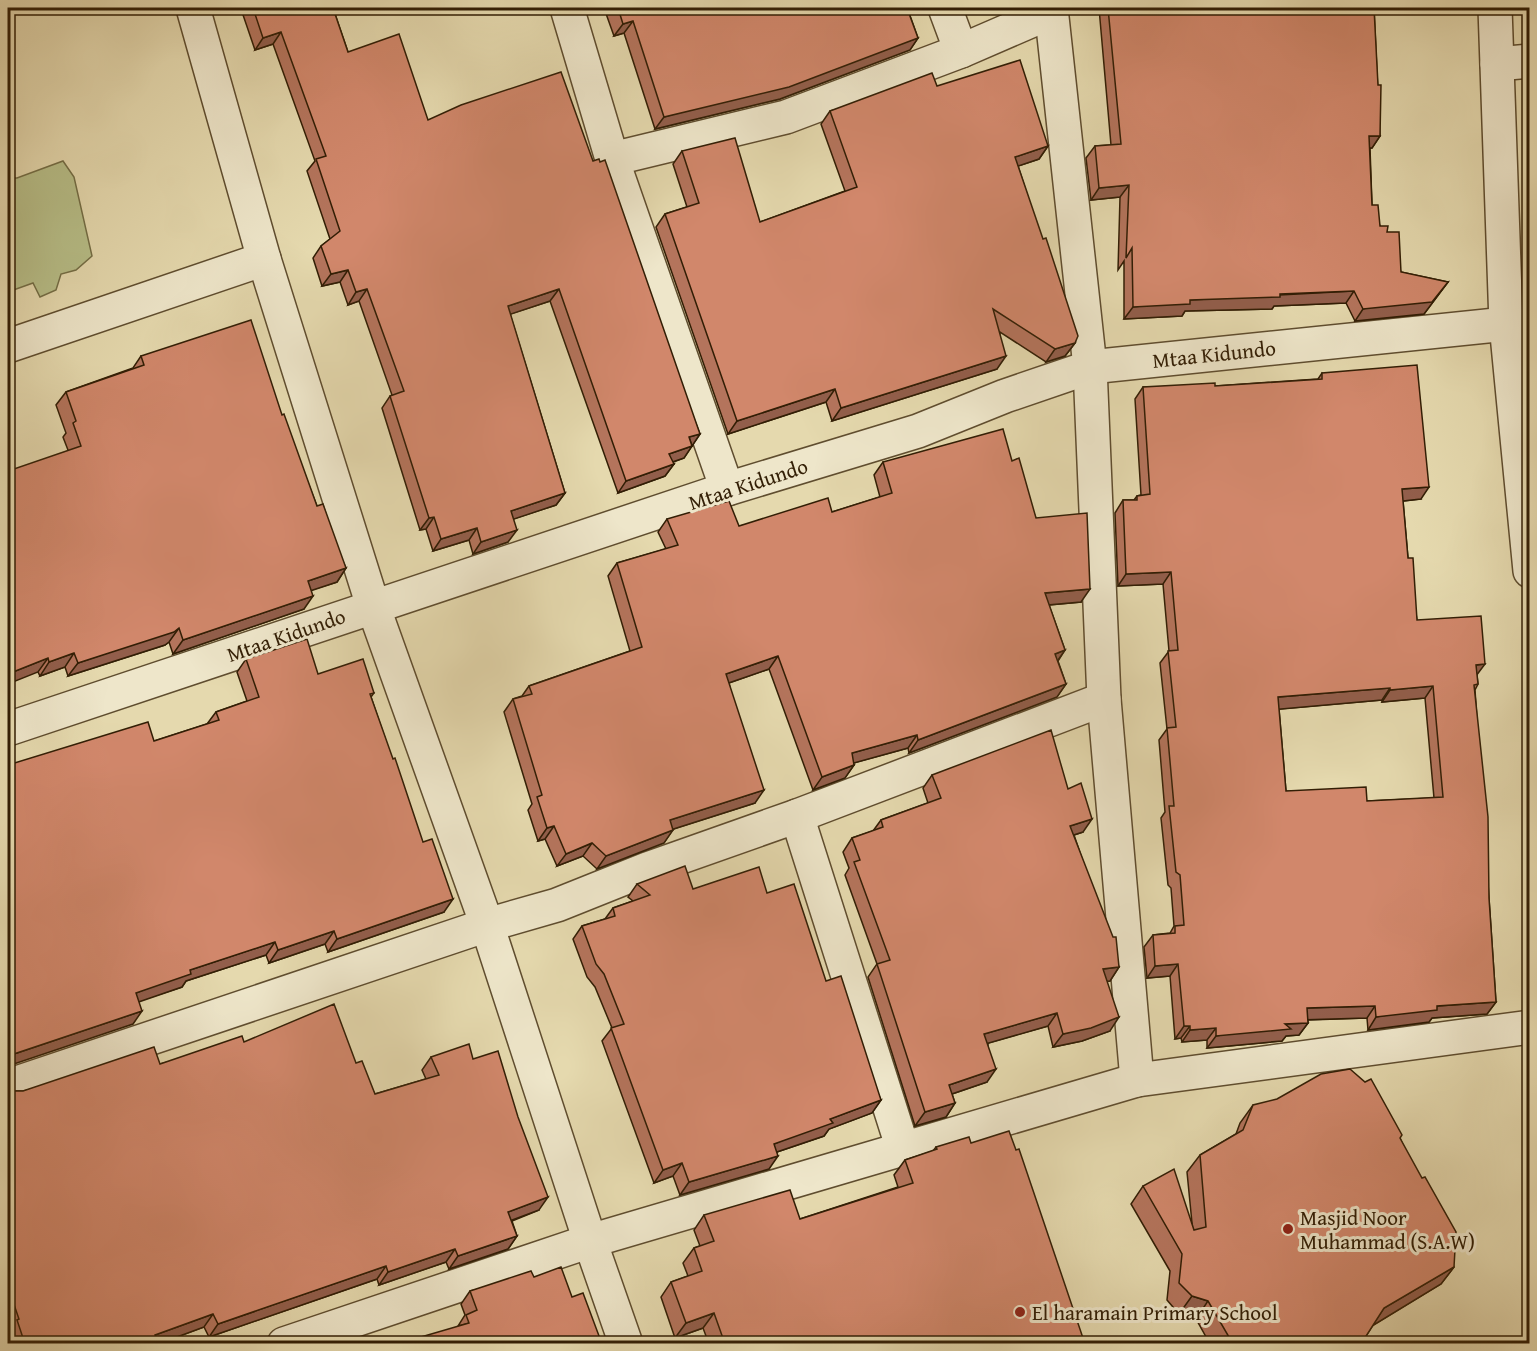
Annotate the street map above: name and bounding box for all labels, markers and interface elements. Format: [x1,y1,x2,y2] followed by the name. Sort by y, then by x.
[1151,332,1277,376] street label: Mtaa Kidundo
[684,450,812,518] street label: Mtaa Kidundo
[222,600,350,670] street label: Mtaa Kidundo
[1300,1202,1475,1257] place label: Masjid Noor Muhammad (S.A.W)
[1281,1222,1295,1236] marker: Masjid Noor Muhammad (S.A.W)
[1032,1297,1278,1328] place label: El haramain Primary School
[1013,1305,1027,1319] marker: El haramain Primary School

